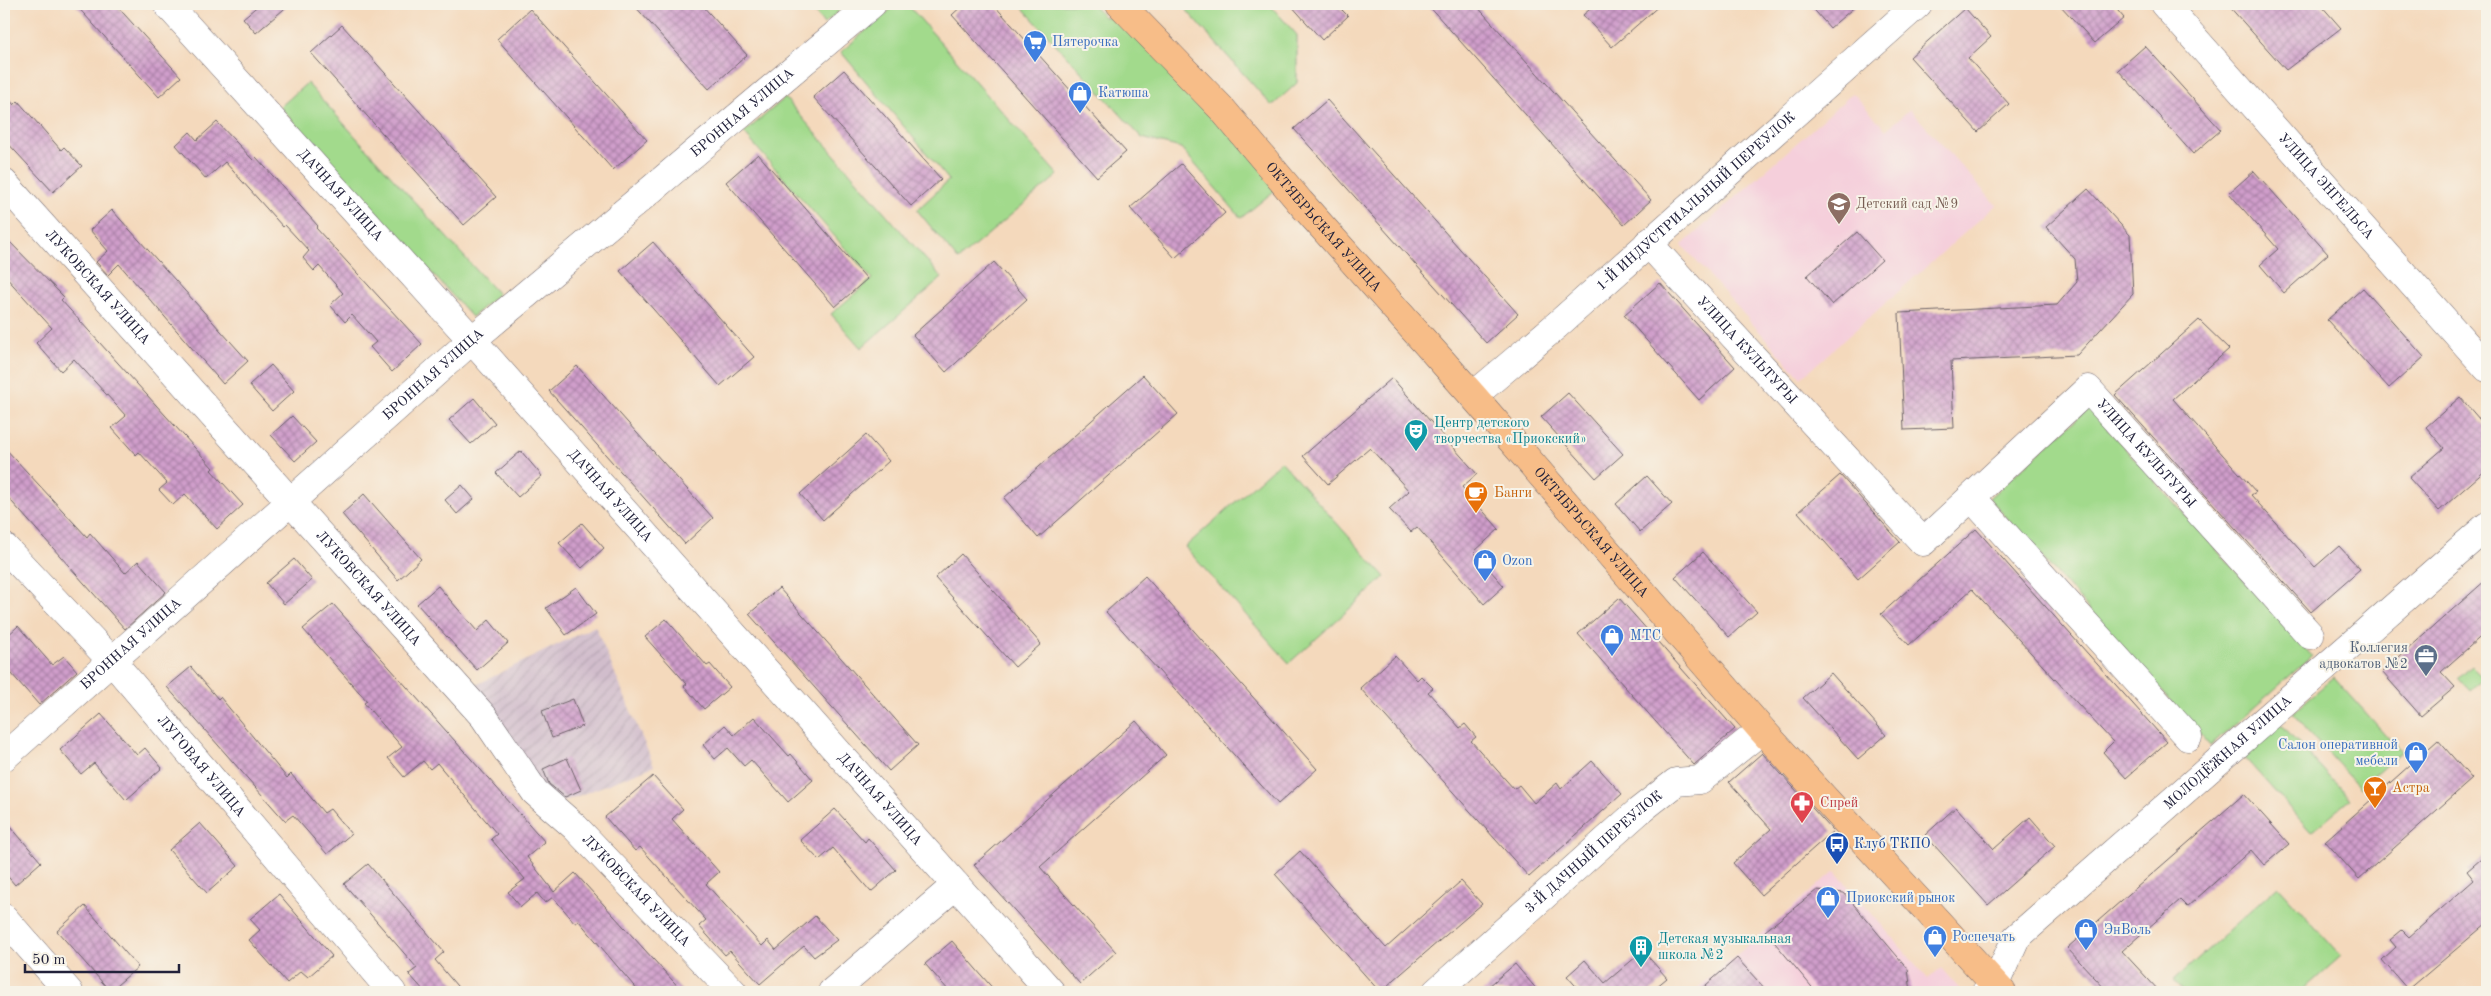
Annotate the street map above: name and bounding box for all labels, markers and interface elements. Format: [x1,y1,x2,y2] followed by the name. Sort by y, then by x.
[1022,29,1048,63] supermarket icon: Пятерочка
[1052,35,1119,49] place label: Пятерочка
[688,66,797,160] street label: БРОННАЯ УЛИЦА
[1067,80,1093,114] shop icon: Катюша
[1098,86,1149,100] place label: Катюша
[1594,109,1798,293] street label: 1-Й ИНДУСТРИАЛЬНЫЙ ПЕРЕУЛОК
[2276,131,2377,242] street label: УЛИЦА ЭНГЕЛЬСА
[295,146,386,244] street label: ДАЧНАЯ УЛИЦА
[1263,160,1384,295] street label: ОКТЯБРЬСКАЯ УЛИЦА
[1826,191,1852,225] school or university icon: Детский сад №9
[1856,197,1958,211] place label: Детский сад №9
[43,227,153,347] street label: ЛУКОВСКАЯ УЛИЦА
[1694,294,1800,407] street label: УЛИЦА КУЛЬТУРЫ
[380,326,487,423] street label: БРОННАЯ УЛИЦА
[2094,397,2198,510] street label: УЛИЦА КУЛЬТУРЫ
[1434,416,1587,446] place label: Центр детского творчества «Приокский»
[1403,418,1429,452] theatre icon: Центр детского творчества «Приокский»
[566,447,655,545] street label: ДАЧНАЯ УЛИЦА
[1531,464,1651,600] street label: ОКТЯБРЬСКАЯ УЛИЦА
[1463,480,1489,514] cafe icon: Банги
[1494,486,1532,500] place label: Банги
[313,528,424,649] street label: ЛУКОВСКАЯ УЛИЦА
[1472,548,1498,582] shop icon: Ozon
[1502,554,1533,568] place label: Ozon
[78,595,184,692] street label: БРОННАЯ УЛИЦА
[1599,623,1625,657] shop icon: МТС
[1630,629,1661,643] place label: МТС
[2319,641,2408,671] place label: Коллегия адвокатов №2
[2413,643,2439,677] office icon: Коллегия адвокатов №2
[2161,693,2295,812] street label: МОЛОДЁЖНАЯ УЛИЦА
[154,713,248,820] street label: ЛУГОВАЯ УЛИЦА
[2278,738,2398,768] place label: Салон оперативной мебели
[2403,740,2429,774] shop icon: Салон оперативной мебели
[835,750,925,849] street label: ДАЧНАЯ УЛИЦА
[2362,775,2388,809] bar icon: Астра
[2392,781,2430,795] place label: Астра
[1523,788,1665,916] street label: 3-Й ДАЧНЫЙ ПЕРЕУЛОК
[1789,790,1815,824] pharmacy icon: Спрей
[1820,796,1858,810] place label: Спрей
[1824,831,1850,865] bus stop icon: Клуб ТКПО
[579,832,693,949] street label: ЛУКОВСКАЯ УЛИЦА
[1854,837,1931,851] place label: Клуб ТКПО
[1815,885,1841,919] shop icon: Приокский рынок
[1846,891,1955,905] place label: Приокский рынок
[2073,917,2099,951] shop icon: ЭнВоль
[2104,923,2151,937] place label: ЭнВоль
[1922,924,1948,958] shop icon: Роспечать
[1952,930,2015,944] place label: Роспечать
[1658,932,1791,962] place label: Детская музыкальная школа №2
[1628,934,1654,968] building icon: Детская музыкальная школа №2
[25,941,179,973] scale bar
[32,953,66,968] text: 50 m

